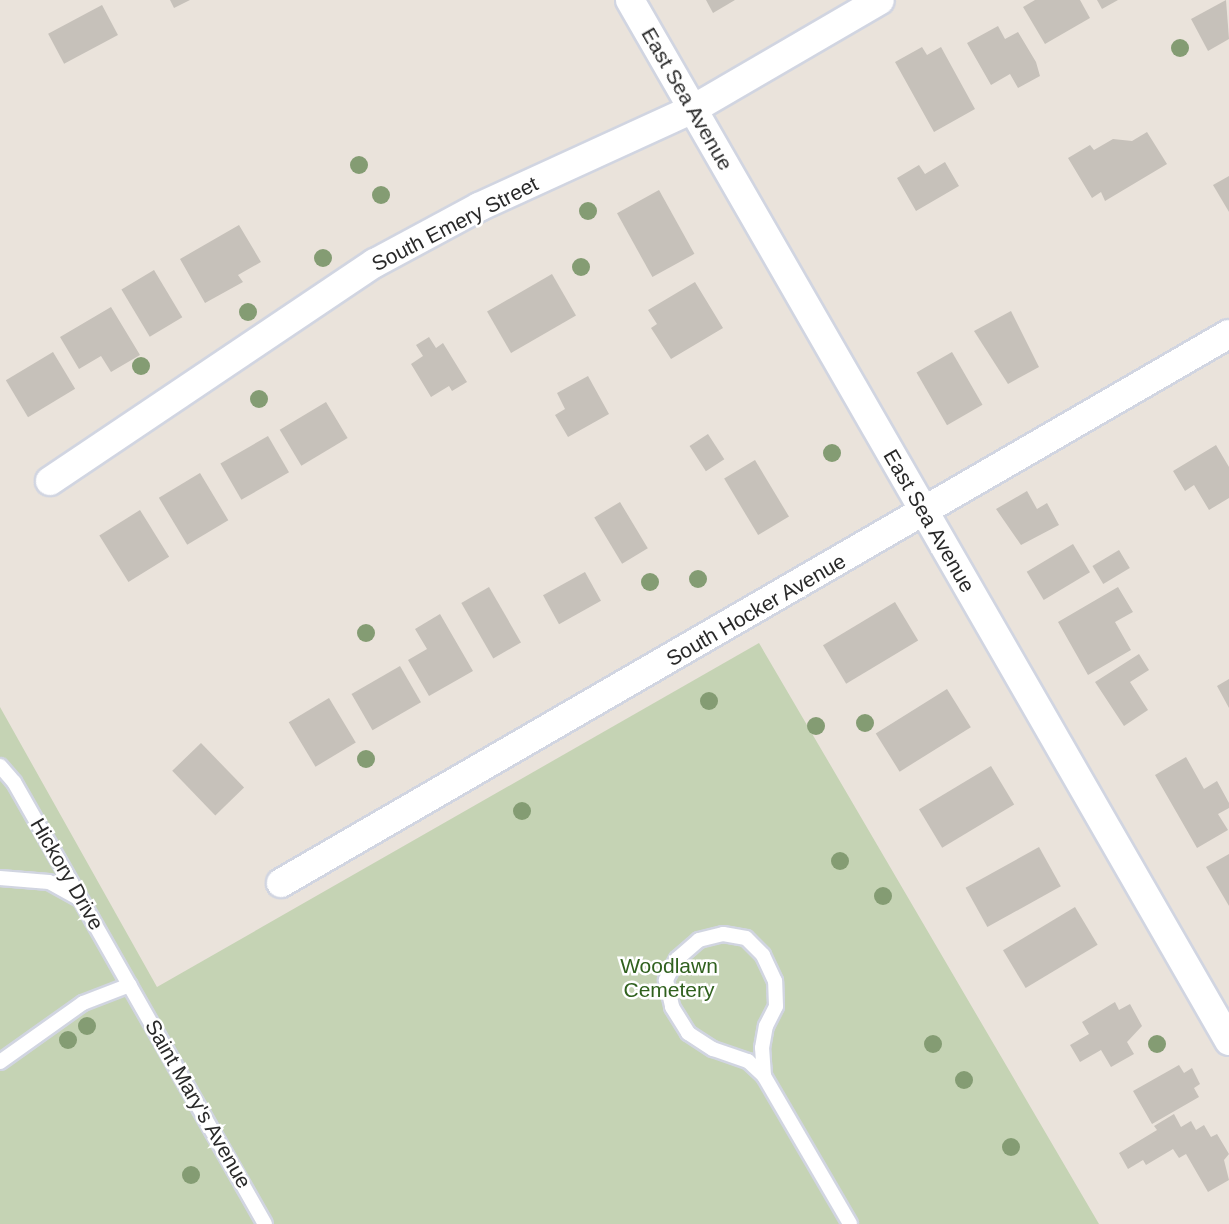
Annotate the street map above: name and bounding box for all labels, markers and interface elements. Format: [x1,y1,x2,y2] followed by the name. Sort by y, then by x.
[636,23,738,175] street label: East Sea Avenue
[368,171,542,277] street label: South Emery Street
[878,445,980,597] street label: East Sea Avenue
[661,548,851,672] street label: South Hocker Avenue
[25,814,109,934] street label: Hickory Drive
[620,953,718,1003] park label: Woodlawn Cemetery
[139,1015,257,1193] street label: Saint Mary's Avenue

